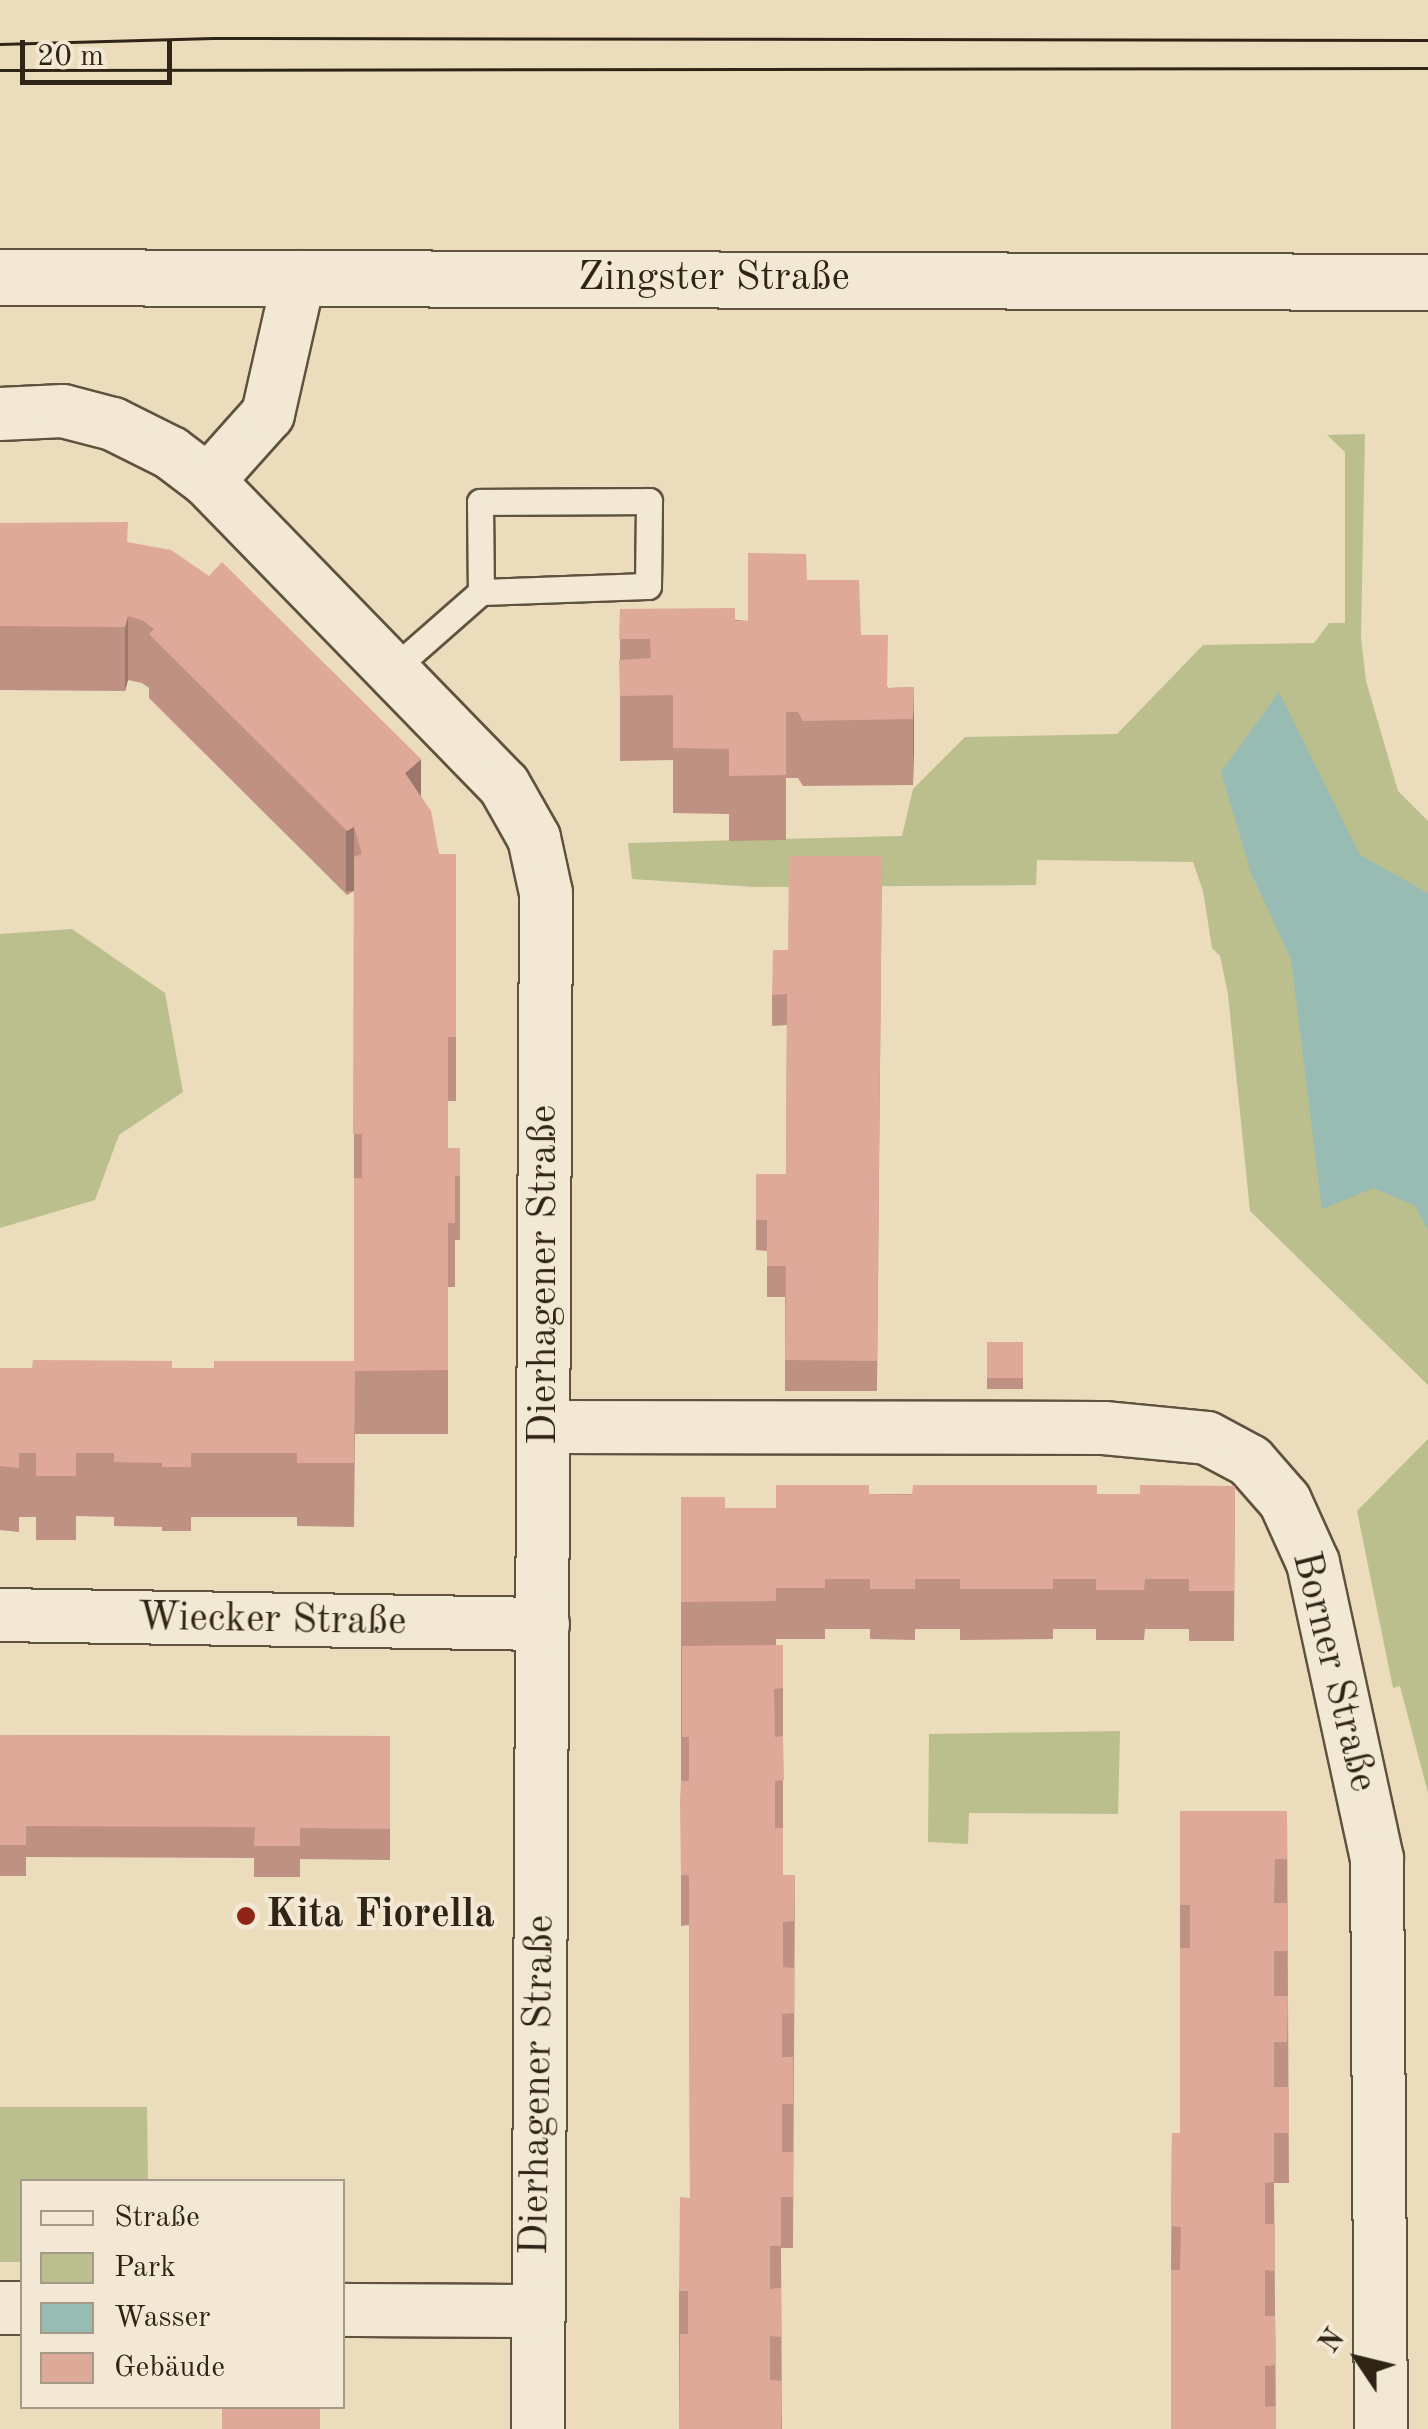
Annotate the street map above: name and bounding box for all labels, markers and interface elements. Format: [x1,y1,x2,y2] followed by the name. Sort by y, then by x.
[25,20,178,82] scale bar
[37,42,104,72] text: 20 m
[578,255,850,303] street label: Zingster Straße
[521,1105,569,1445] street label: Dierhagener Straße
[1280,1547,1386,1797] street label: Borner Straße
[137,1595,407,1647] street label: Wiecker Straße
[266,1892,495,1940] place label: Kita Fiorella
[235,1905,257,1927] marker: Kita Fiorella
[512,1914,566,2256] street label: Dierhagener Straße
[20,2179,345,2409] legend
[114,2203,200,2233] text: Straße
[114,2253,176,2283] text: Park
[114,2303,211,2333] text: Wasser
[1308,2309,1408,2409] north arrow
[1316,2325,1351,2359] text: N
[114,2353,225,2383] text: Gebäude

